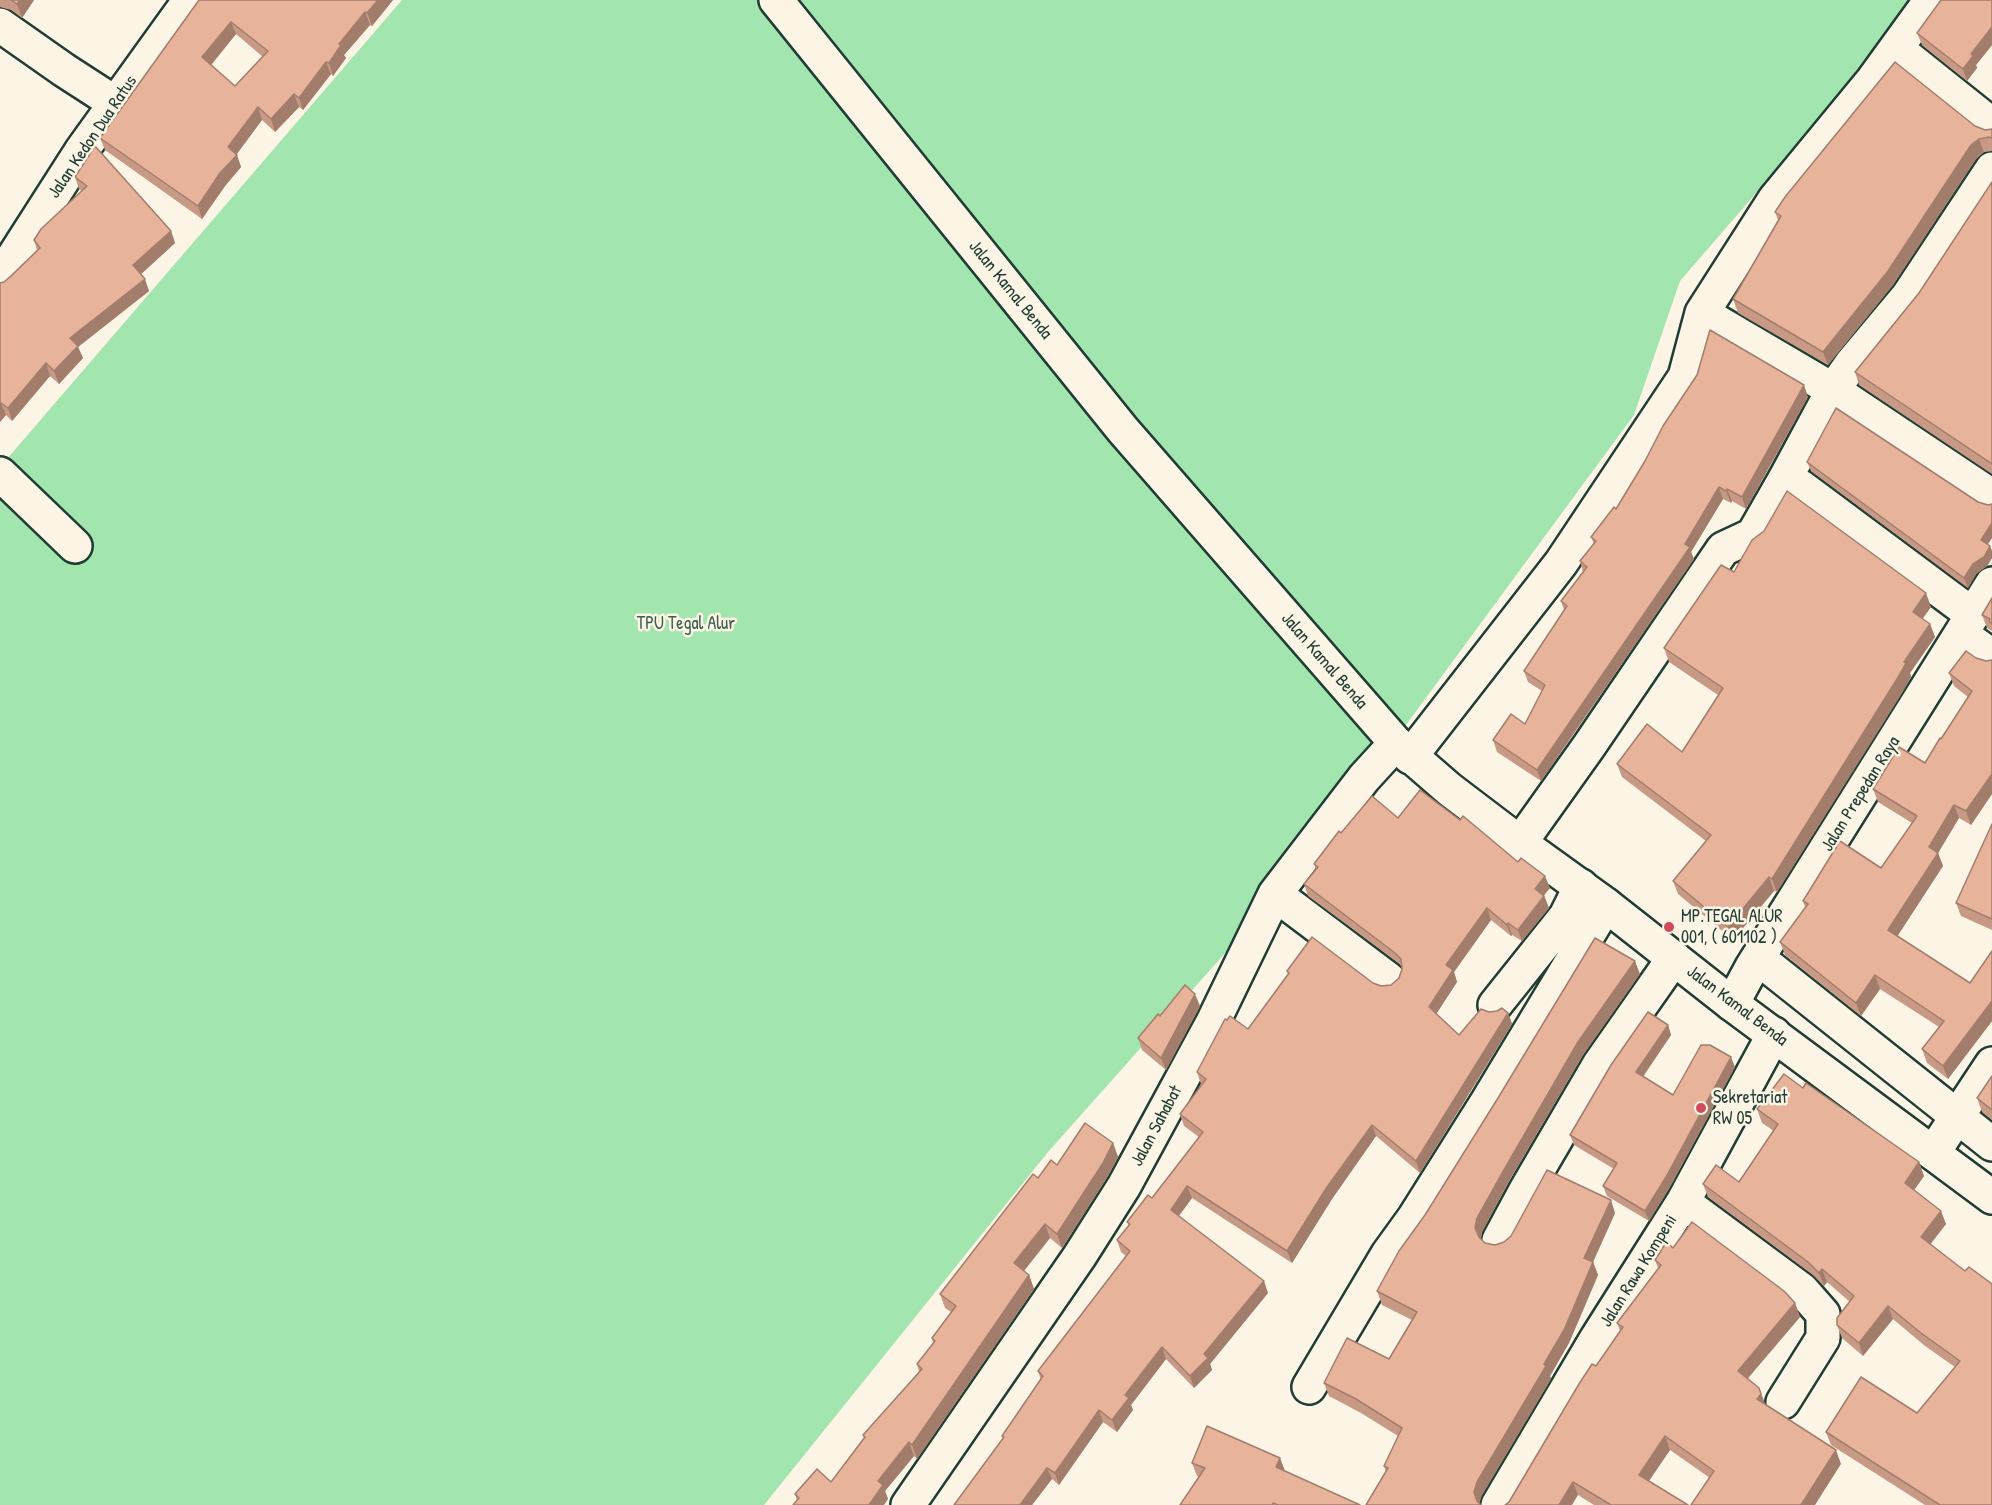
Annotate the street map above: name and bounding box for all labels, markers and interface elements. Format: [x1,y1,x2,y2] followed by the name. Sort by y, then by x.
[44,71,142,203] street label: Jalan Kedon Dua Ratus
[964,236,1056,344] street label: Jalan Kamal Benda
[1276,608,1372,714] street label: Jalan Kamal Benda
[637,613,735,635] park label: TPU Tegal Alur
[1817,732,1905,856] street label: Jalan Prepedan Raya
[1681,906,1782,948] place label: MP.TEGAL ALUR 001, ( 601102 )
[1662,920,1676,934] marker: MP.TEGAL ALUR 001, ( 601102 )
[1682,961,1792,1051] street label: Jalan Kamal Benda
[1127,1082,1187,1170] street label: Jalan Sahabat
[1713,1087,1787,1130] place label: Sekretariat RW 05
[1694,1101,1708,1115] marker: Sekretariat RW 05
[1596,1211,1682,1331] street label: Jalan Rawa Kompeni

